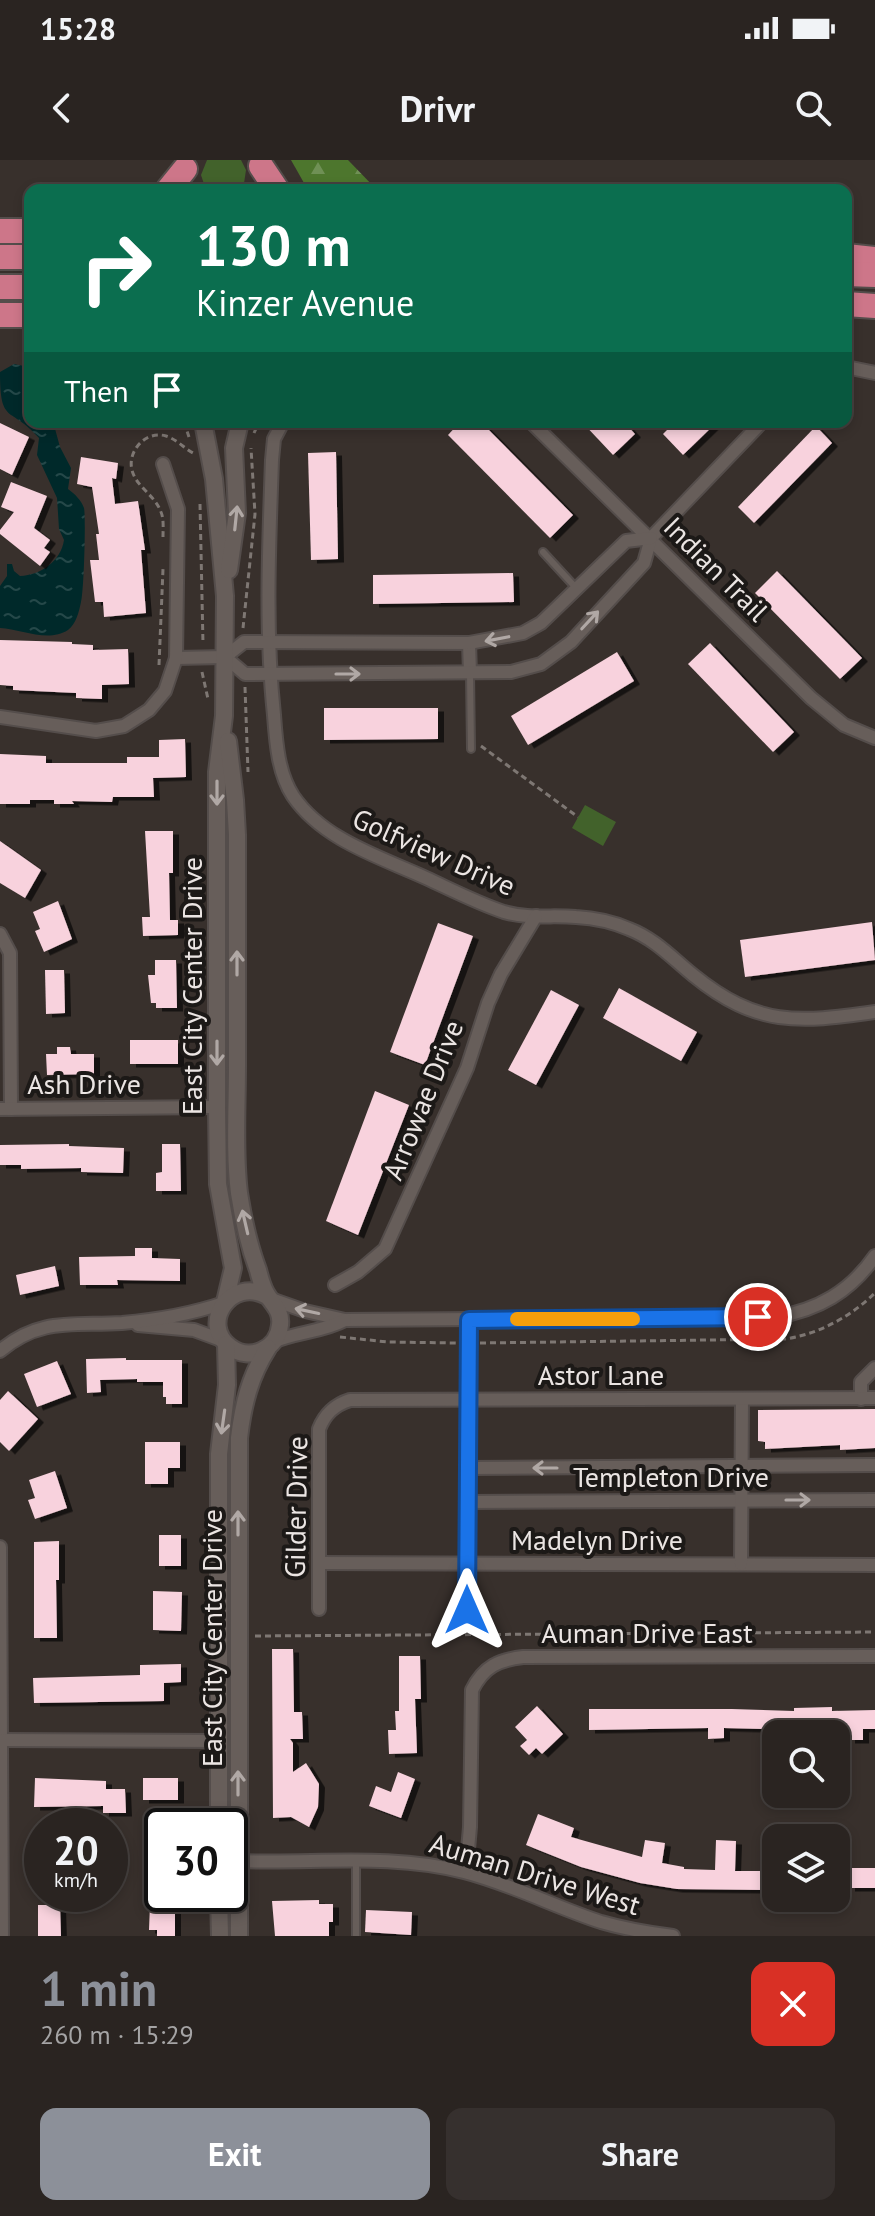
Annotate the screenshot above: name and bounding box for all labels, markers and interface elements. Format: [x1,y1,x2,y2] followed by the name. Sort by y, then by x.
[40,9,116,48] text: 15:28
[400,85,475,132] text: Drivr
[40,86,84,130] icon: back
[791,86,835,130] icon: search
[196,209,351,281] text: 130 m
[64,216,168,320] icon: right
[196,279,414,326] text: Kinzer Avenue
[145,368,189,412] icon: arrive
[64,371,129,410] text: Then
[228,505,243,532] one-way arrow
[656,508,777,629] street label: Indian Trail
[581,611,599,631] one-way arrow
[485,632,510,647] one-way arrow
[334,666,361,682] one-way arrow
[210,779,225,806] one-way arrow
[347,799,521,904] street label: Golfview Drive
[173,857,210,1115] street label: East City Center Drive
[229,950,245,977] one-way arrow
[374,1015,471,1185] street label: Arrowae Drive
[210,1039,225,1066] one-way arrow
[27,1065,141,1102] street label: Ash Drive
[237,1210,252,1235] one-way arrow
[724,1283,792,1351] pin
[736,1295,780,1339] icon: arrive
[295,1303,320,1318] one-way arrow
[538,1356,664,1393] street label: Astor Lane
[215,1408,230,1434] one-way arrow
[276,1436,315,1578] street label: Gilder Drive
[573,1458,769,1495] street label: Templeton Drive
[532,1460,559,1476] one-way arrow
[784,1493,811,1508] one-way arrow
[193,1509,230,1767] street label: East City Center Drive
[230,1510,246,1537] one-way arrow
[511,1521,683,1558] street label: Madelyn Drive
[425,1568,509,1652] position arrow
[541,1614,753,1651] street label: Auman Drive East
[762,1720,850,1912] map controls
[762,1720,850,1808] button: search
[230,1770,246,1797] one-way arrow
[144,1808,248,1912] speed limit sign: 30
[53,1824,99,1876] text: 20
[425,1824,645,1923] street label: Auman Drive West
[762,1824,850,1912] button: layers
[54,1867,98,1893] text: km/h
[40,1957,157,2019] text: 1 min
[751,1962,835,2046] button: close
[40,2018,194,2051] text: 260 m · 15:29
[40,2108,430,2200] button: Exit
[446,2108,835,2200] button: Share

